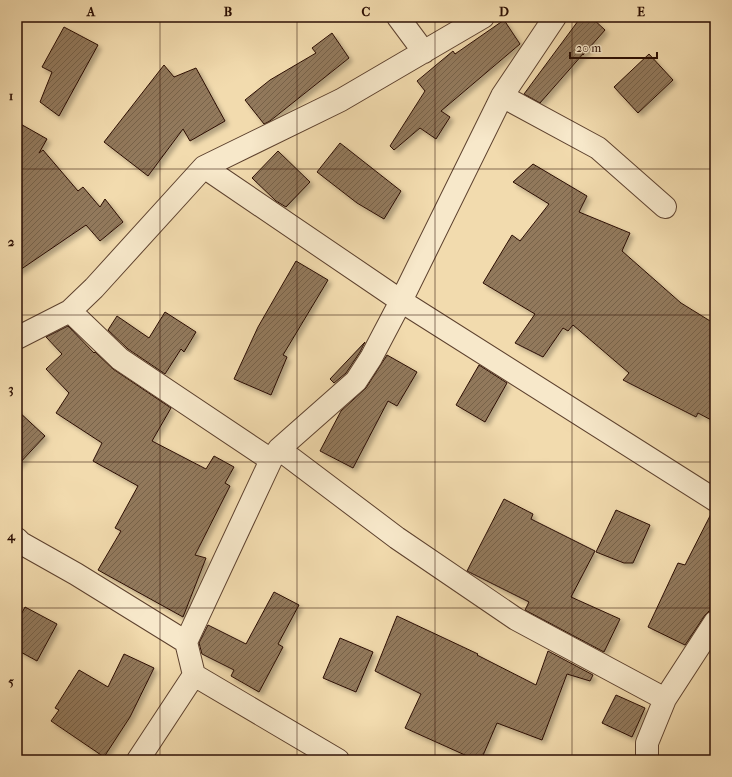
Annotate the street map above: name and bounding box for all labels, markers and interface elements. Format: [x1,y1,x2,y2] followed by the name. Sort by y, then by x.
[86,4,96,19] text: A
[224,4,233,19] text: B
[362,4,371,19] text: C
[499,4,509,19] text: D
[637,4,645,19] text: E
[570,34,657,60] scale bar
[576,41,601,55] text: 20 m
[9,88,14,103] text: 1
[8,234,15,249] text: 2
[8,381,14,397] text: 3
[6,528,16,544] text: 4
[8,674,14,689] text: 5

